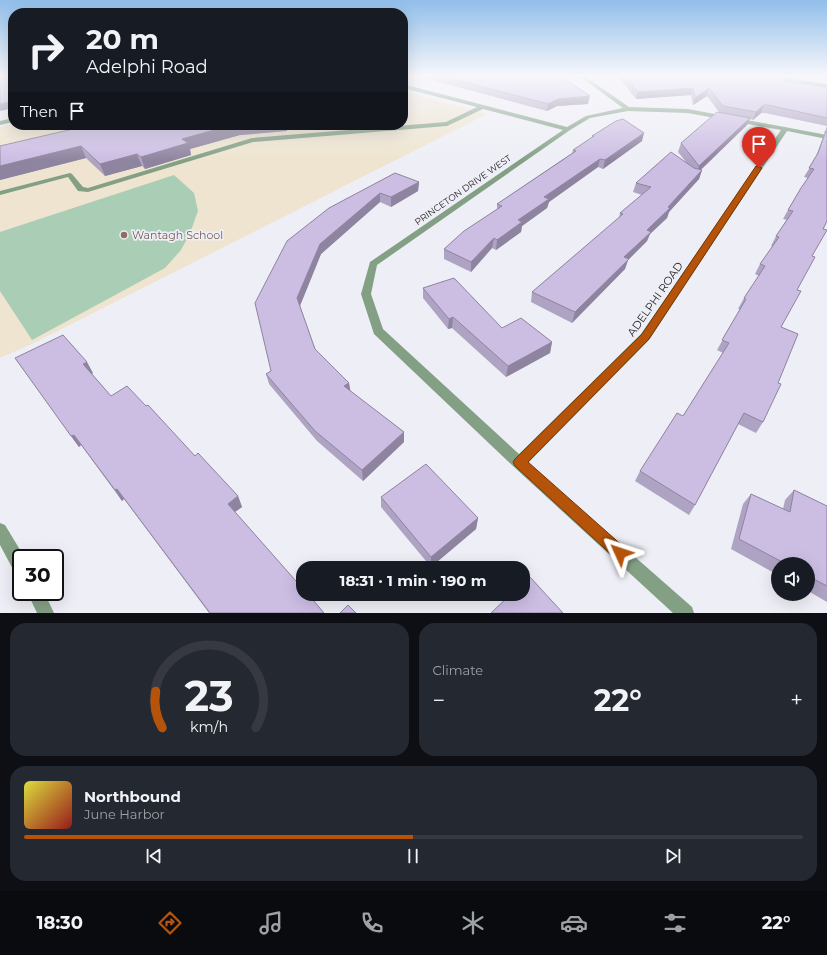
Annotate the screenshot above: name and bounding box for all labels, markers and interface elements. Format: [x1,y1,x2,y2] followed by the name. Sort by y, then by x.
[86,22,159,56] text: 20 m
[20,24,72,76] icon: right
[86,56,208,78] text: Adelphi Road
[66,100,88,122] icon: arrive
[20,102,58,121] text: Then
[742,127,776,168] pin
[748,133,770,155] icon: arrive
[412,152,514,227] street label: PRINCETON DRIVE WEST
[132,228,223,242] place label: Wantagh School
[119,230,129,240] marker: Wantagh School
[624,259,686,339] street label: ADELPHI ROAD
[599,532,641,574] position arrow
[12,549,64,601] speed limit sign: 30
[771,557,815,601] map controls
[771,557,815,601] button: sound
[340,571,486,590] text: 18:31 · 1 min · 190 m
[433,662,483,678] text: Climate
[185,670,234,720] text: 23
[594,682,642,719] text: 22°
[433,687,445,714] text: −
[790,687,803,714] text: +
[190,717,228,735] text: km/h
[84,787,181,806] text: Northbound
[84,806,165,822] text: June Harbor
[143,845,165,867] icon: previous
[402,845,424,867] icon: pause
[662,845,684,867] icon: next
[156,909,184,937] icon: directions
[257,909,285,937] icon: music
[358,909,386,937] icon: phone
[459,909,487,937] icon: climate
[560,909,588,937] icon: car
[661,909,689,937] icon: filters
[36,912,83,934] text: 18:30
[762,912,790,934] text: 22°

